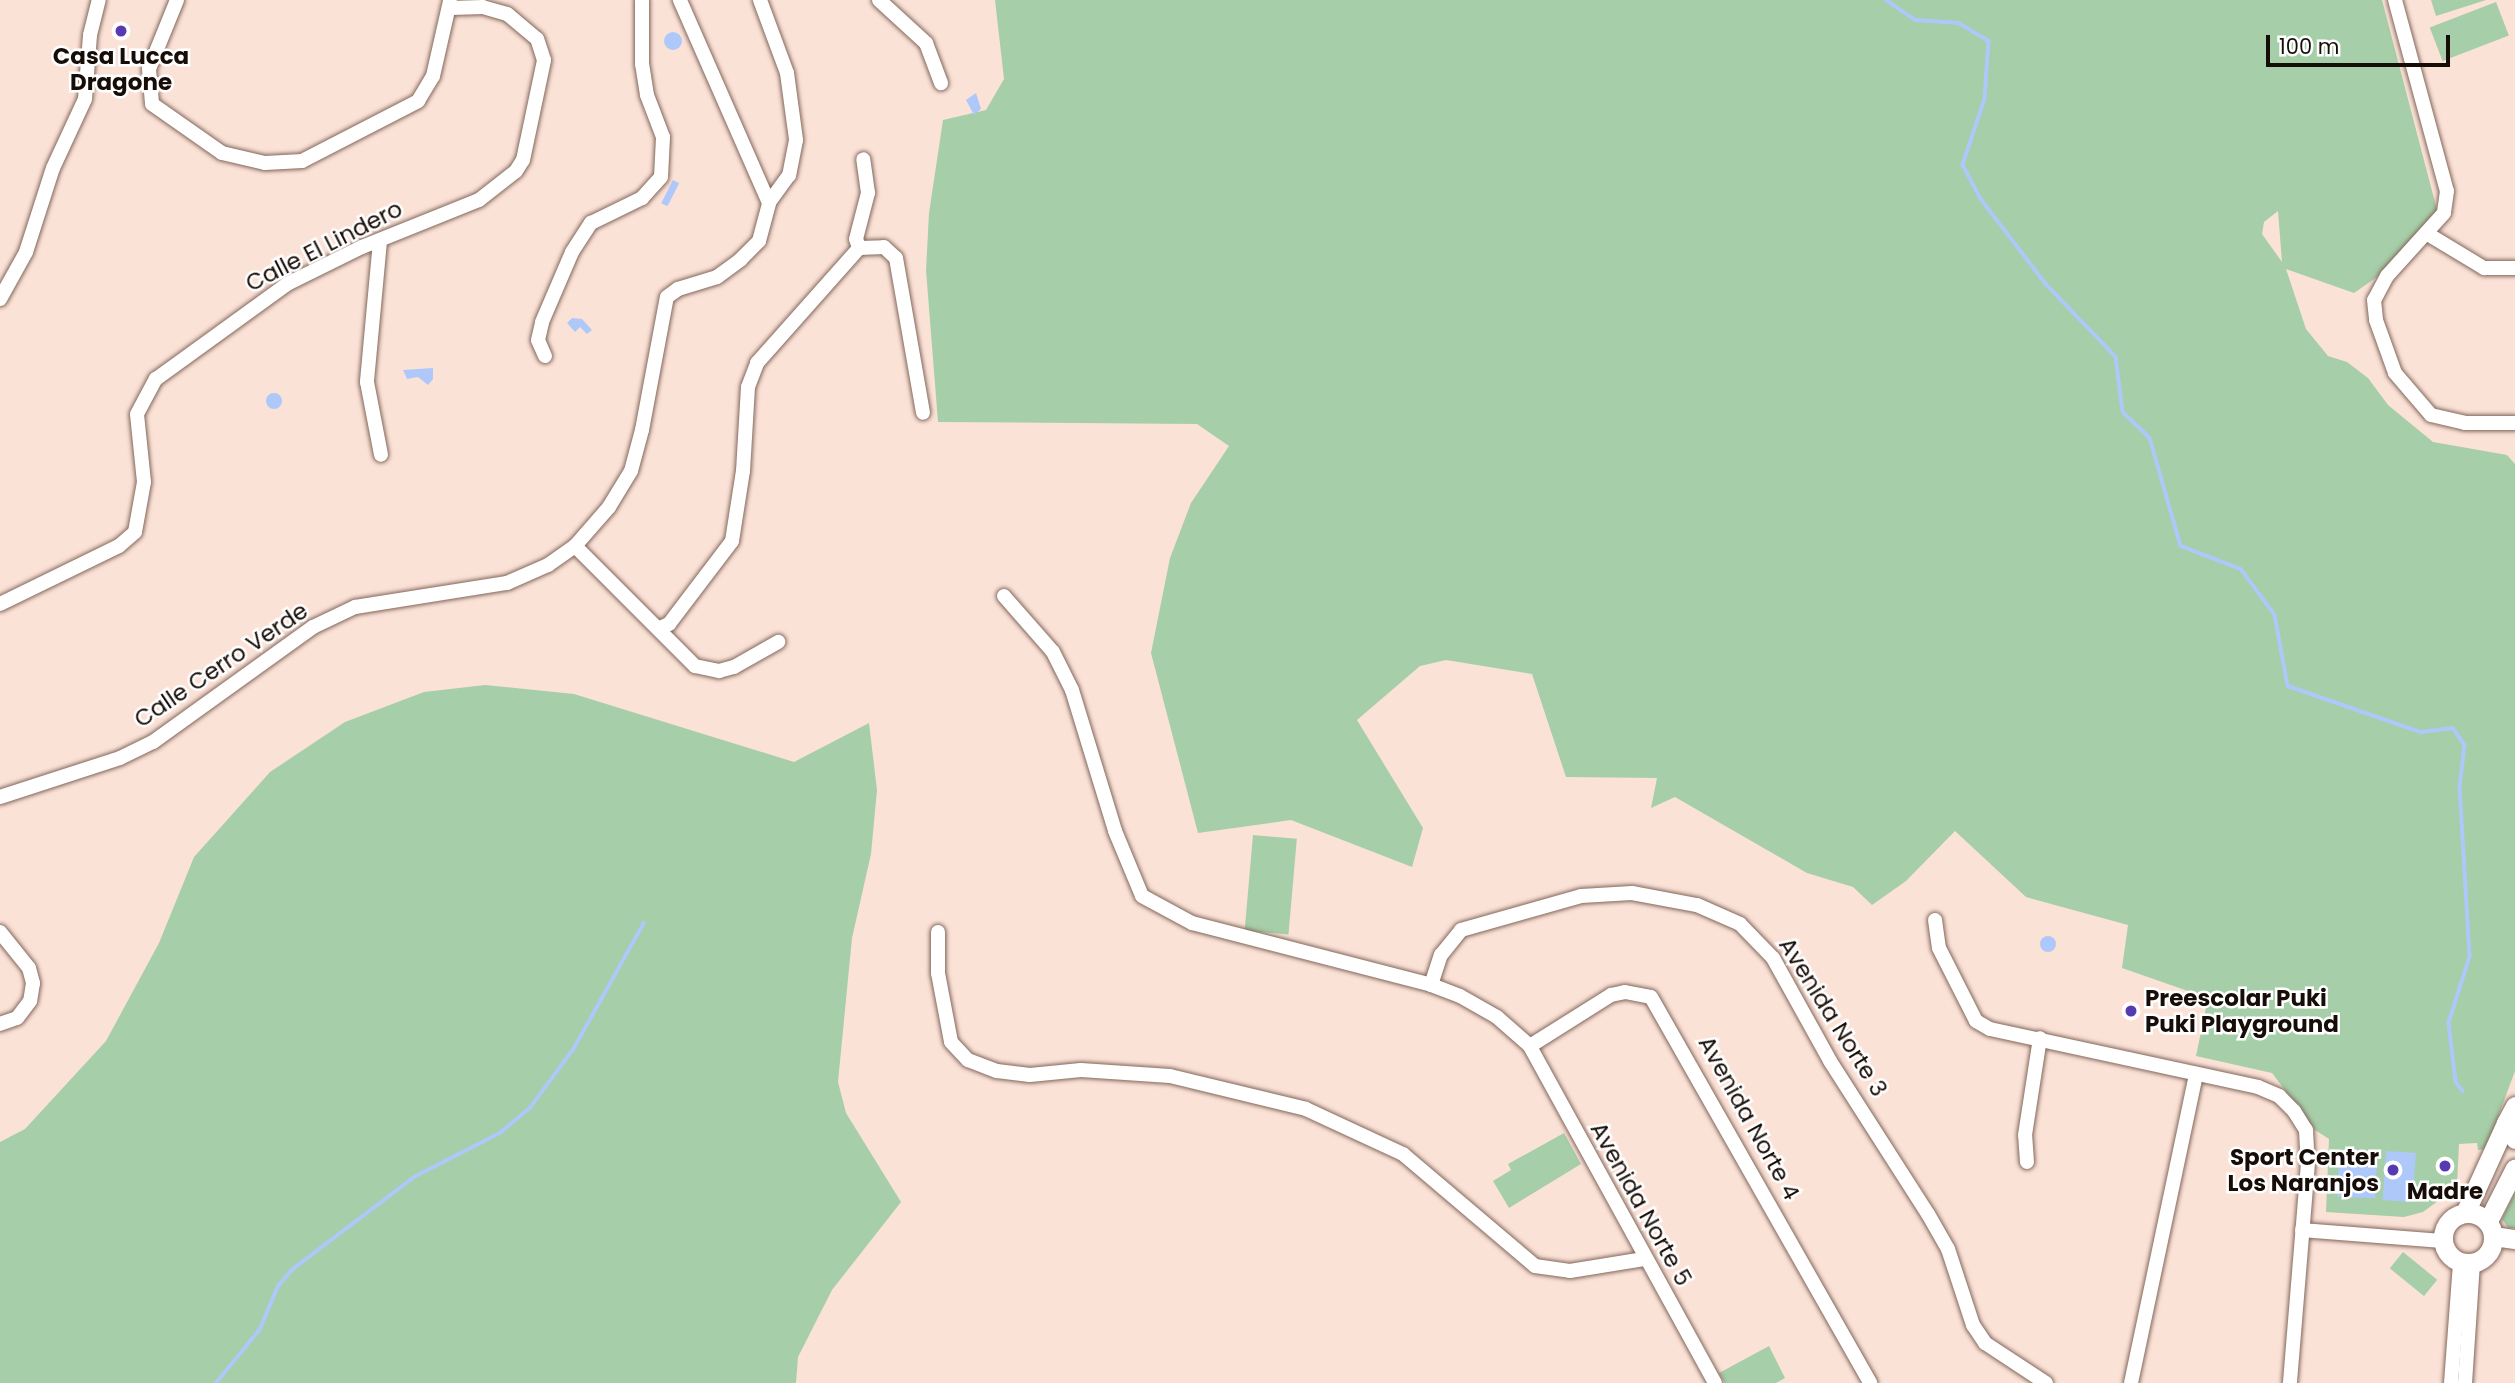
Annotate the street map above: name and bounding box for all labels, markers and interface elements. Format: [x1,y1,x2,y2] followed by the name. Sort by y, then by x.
[2270,21,2454,65] scale bar
[113,23,129,39] marker: Casa Lucca Dragone
[2279,32,2339,61] text: 100 m
[53,42,189,96] place label: Casa Lucca Dragone
[241,195,407,297] street label: Calle El Lindero
[129,597,313,733] street label: Calle Cerro Verde
[1773,932,1893,1102] street label: Avenida Norte 3
[2145,984,2339,1038] place label: Preescolar Puki Puki Playground
[2123,1003,2139,1019] marker: Preescolar Puki Puki Playground
[1693,1031,1805,1205] street label: Avenida Norte 4
[1585,1117,1697,1291] street label: Avenida Norte 5
[2228,1143,2379,1197] place label: Sport Center Los Naranjos
[2437,1158,2453,1174] marker: Madre
[2385,1162,2401,1178] marker: Sport Center Los Naranjos
[2407,1177,2483,1205] place label: Madre

